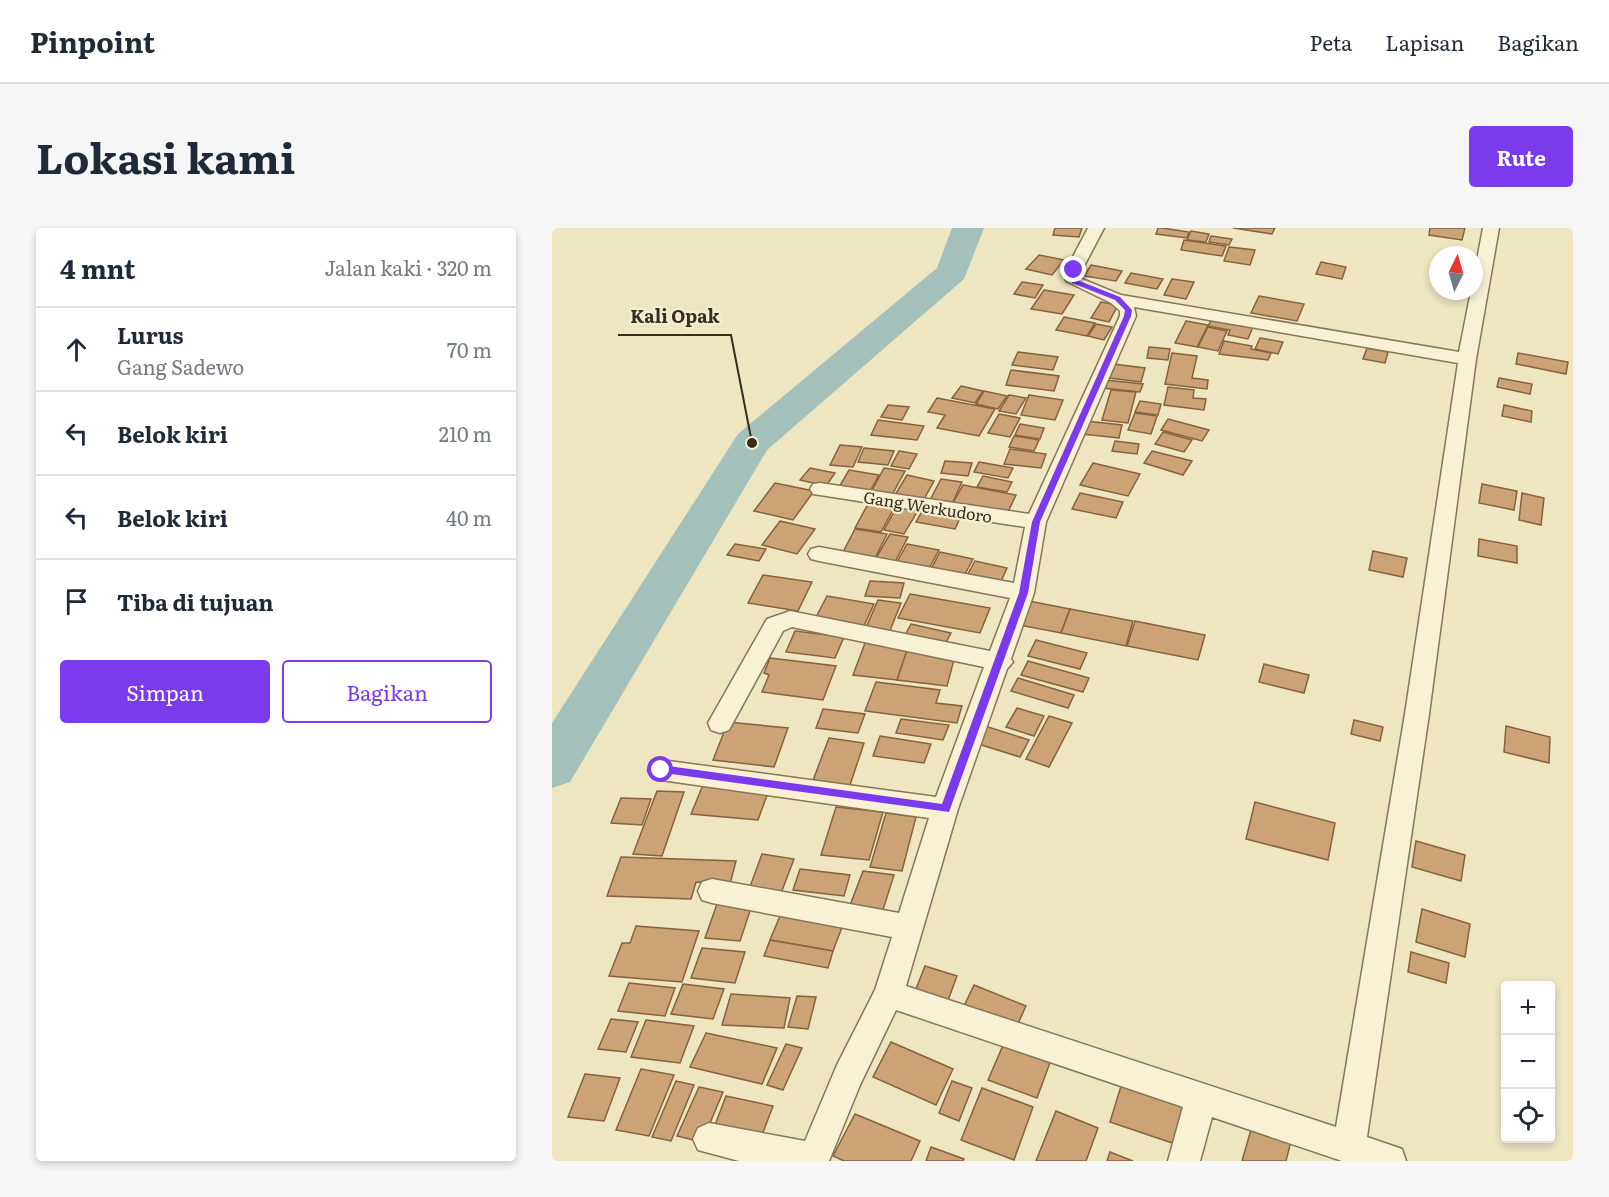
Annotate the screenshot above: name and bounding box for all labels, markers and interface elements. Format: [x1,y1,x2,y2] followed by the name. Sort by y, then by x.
[30,20,155,62] text: Pinpoint
[1310,26,1352,57] text: Peta
[1385,26,1464,57] text: Lapisan
[1497,26,1579,57] text: Bagikan
[36,125,295,187] text: Lokasi kami
[1469,126,1573,187] button: Rute
[1429,246,1483,300] north arrow
[60,248,135,287] text: 4 mnt
[325,252,492,282] text: Jalan kaki · 320 m
[1060,256,1086,282] route end
[618,299,731,335] callout: Kali Opak
[630,302,721,329] text: Kali Opak
[117,318,184,351] text: Lurus
[60,333,93,366] icon: ahead
[447,334,492,364] text: 70 m
[117,351,244,381] text: Gang Sadewo
[60,417,93,450] icon: left
[117,417,228,450] text: Belok kiri
[439,418,492,448] text: 210 m
[862,484,994,528] street label: Gang Werkudoro
[60,501,93,534] icon: left
[117,501,228,534] text: Belok kiri
[446,502,492,532] text: 40 m
[60,585,93,618] icon: arrive
[117,585,273,618] text: Tiba di tujuan
[60,660,270,723] button: Simpan
[282,660,492,723] button: Bagikan
[647,756,673,782] route start
[1501,981,1555,1143] map controls
[1501,981,1555,1035] button: +
[1501,1035,1555,1089] button: −
[1501,1089,1555,1143] button: locate

